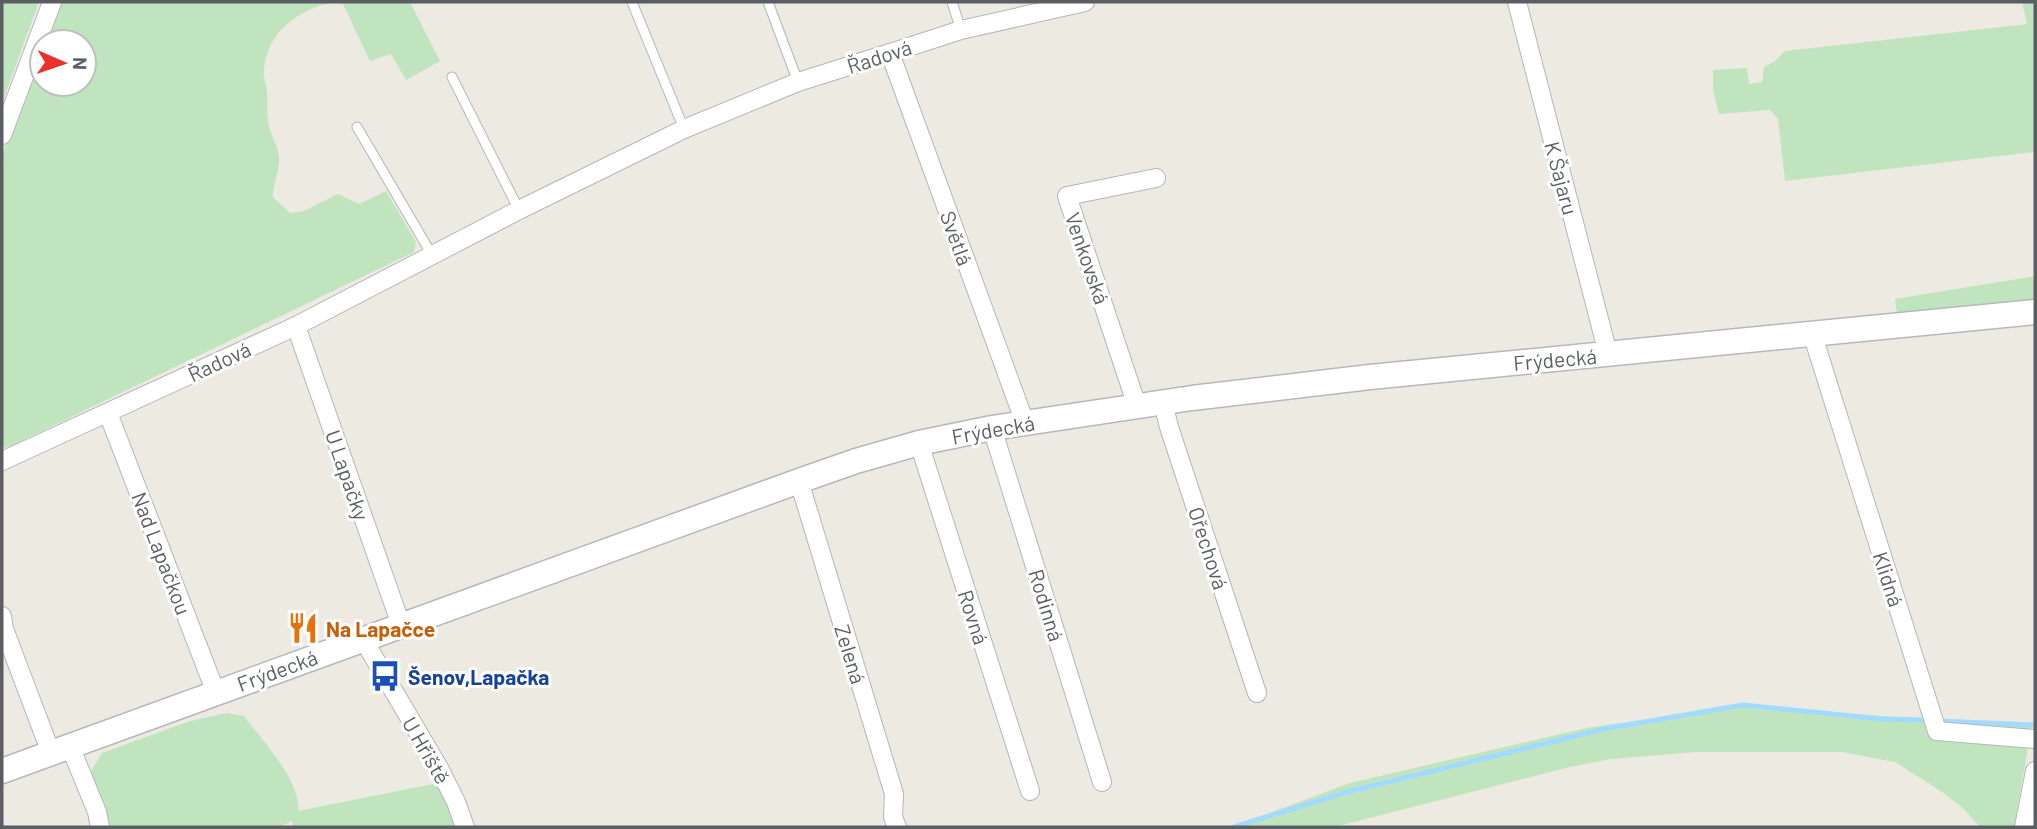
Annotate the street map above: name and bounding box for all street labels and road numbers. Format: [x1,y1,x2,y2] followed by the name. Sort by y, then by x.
[843,34,915,78] street label: Řadová
[1540,139,1584,217] street label: K Šajaru
[936,207,978,269] street label: Světlá
[1061,209,1115,307] street label: Venkovská
[184,336,254,386] street label: Řadová
[1512,343,1598,375] street label: Frýdecká
[950,409,1036,449] street label: Frýdecká
[321,427,375,524] street label: U Lapačky
[127,488,197,618] street label: Nad Lapačkou
[1184,504,1234,592] street label: Ořechová
[1868,548,1910,610] street label: Klidná
[1024,566,1070,644] street label: Rodinná
[953,587,995,647] street label: Rovná
[830,621,872,687] street label: Zelená
[233,644,321,696] street label: Frýdecká
[398,712,456,788] street label: U Hřiště

